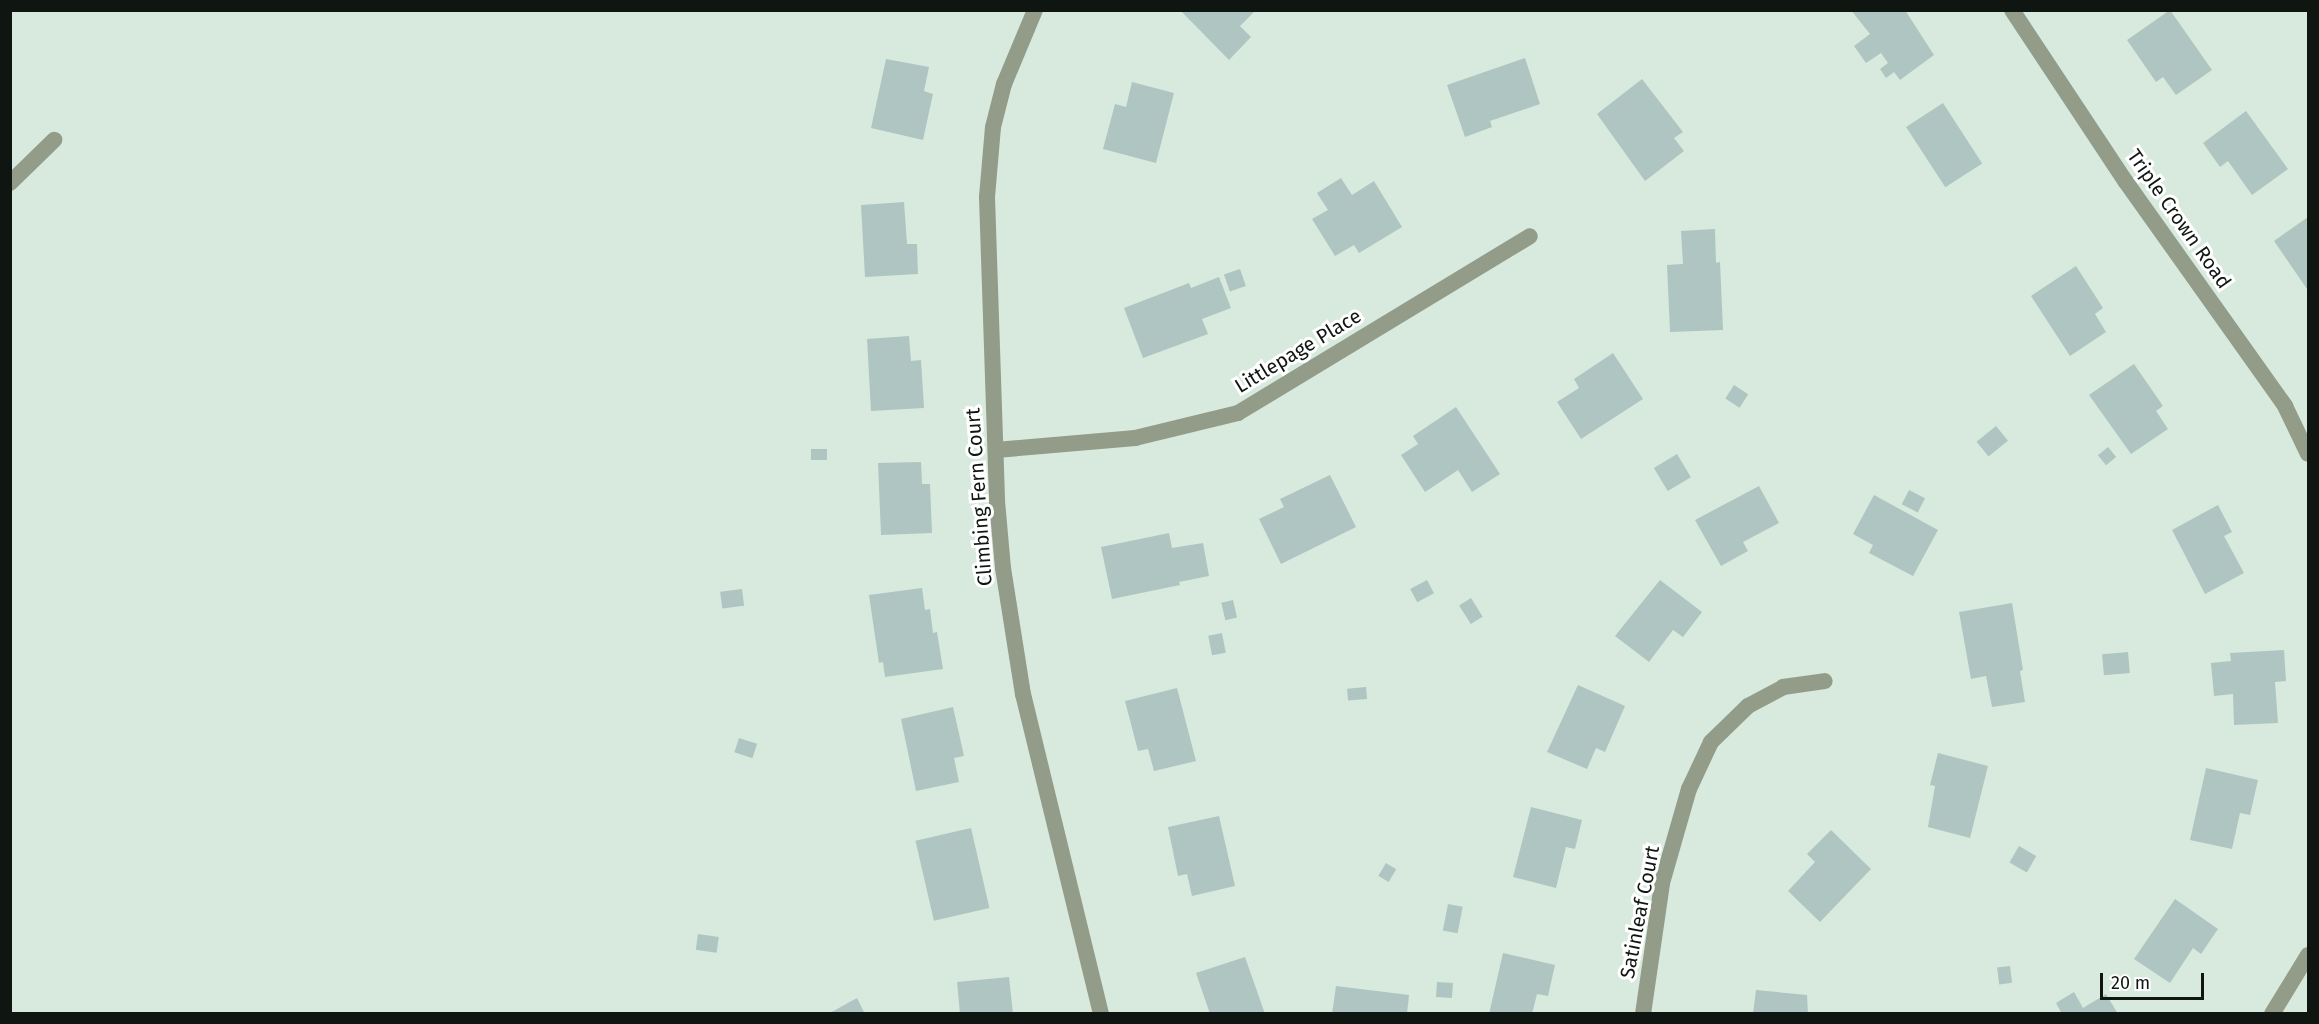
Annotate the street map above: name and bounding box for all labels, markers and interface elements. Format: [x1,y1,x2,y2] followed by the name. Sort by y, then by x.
[2122,145,2236,293] street label: Triple Crown Road
[1230,304,1366,398] street label: Littlepage Place
[961,407,997,587] street label: Climbing Fern Court
[1615,844,1665,980] street label: Satinleaf Court
[2103,961,2206,999] scale bar
[2111,972,2150,994] text: 20 m

